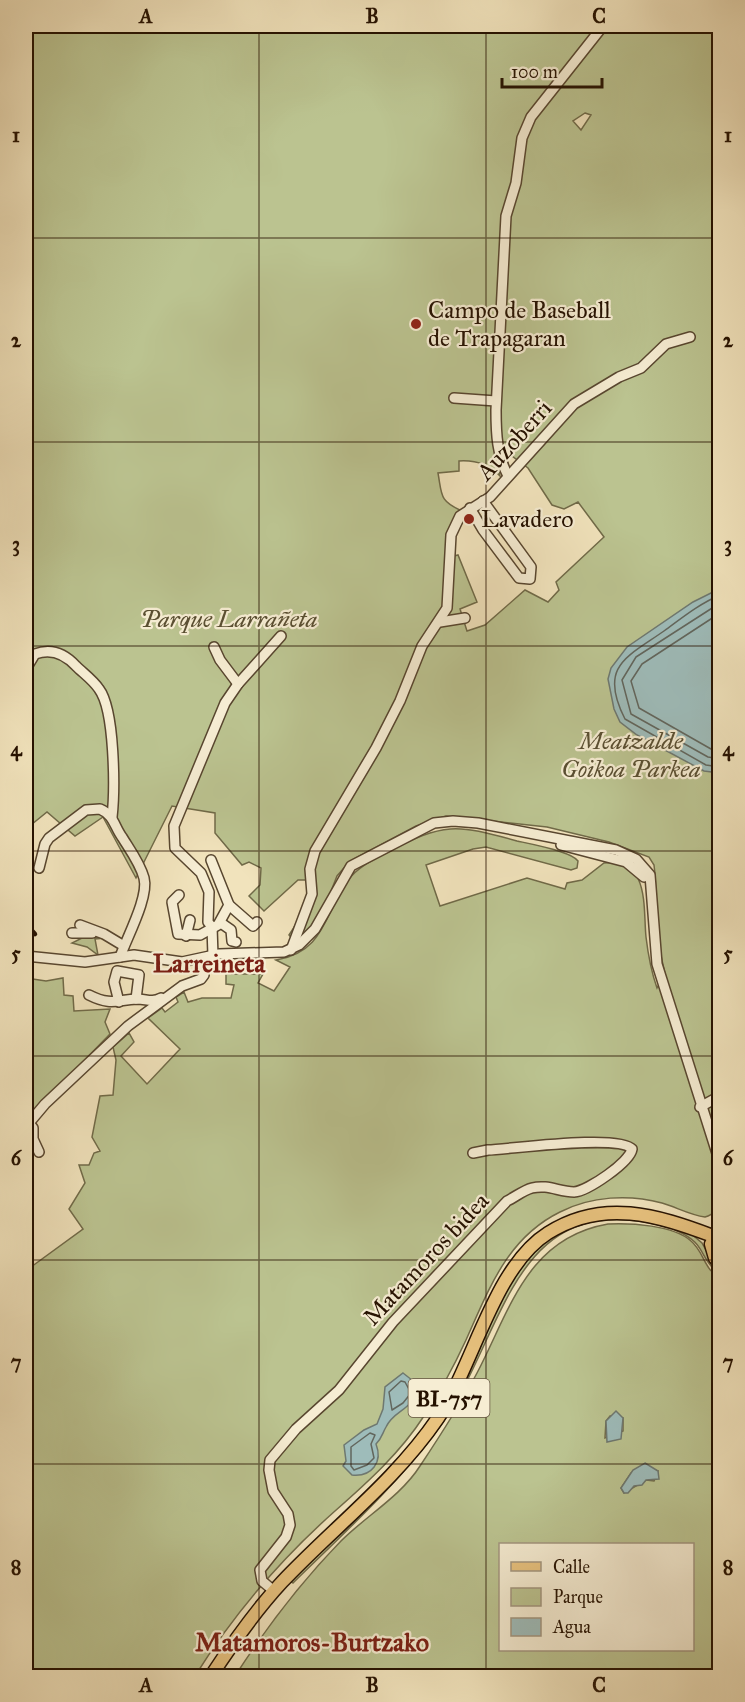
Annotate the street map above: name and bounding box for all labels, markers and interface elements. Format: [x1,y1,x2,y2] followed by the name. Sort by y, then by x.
[137,4,153,28] text: A
[365,4,379,28] text: B
[592,4,606,28] text: C
[502,51,602,89] scale bar
[511,61,558,83] text: 100 m
[12,123,20,147] text: 1
[724,123,732,147] text: 1
[428,295,611,353] place label: Campo de Baseball de Trapagaran
[409,317,423,331] marker: Campo de Baseball de Trapagaran
[11,328,22,352] text: 2
[723,328,734,352] text: 2
[469,393,558,487] street label: Auzoberri
[481,504,573,534] place label: Lavadero
[462,512,476,526] marker: Lavadero
[12,532,20,557] text: 3
[724,532,732,557] text: 3
[141,604,317,634] park label: Parque Larrañeta
[561,726,701,784] park label: Meatzalde Goikoa Parkea
[10,737,22,762] text: 4
[722,737,734,762] text: 4
[11,941,21,965] text: 5
[723,941,733,965] text: 5
[153,947,266,979] district label: Larreineta
[11,1146,23,1170] text: 6
[723,1146,735,1170] text: 6
[357,1186,496,1332] street label: Matamoros bidea
[11,1350,22,1374] text: 7
[723,1350,734,1374] text: 7
[408,1379,490,1417] road number: BI-757
[499,1543,694,1651] legend
[11,1555,21,1579] text: 8
[723,1555,733,1579] text: 8
[553,1556,590,1578] text: Calle
[553,1586,603,1609] text: Parque
[552,1616,591,1639] text: Agua
[195,1626,429,1658] district label: Matamoros-Burtzako
[137,1673,153,1697] text: A
[365,1673,379,1697] text: B
[592,1673,606,1697] text: C

